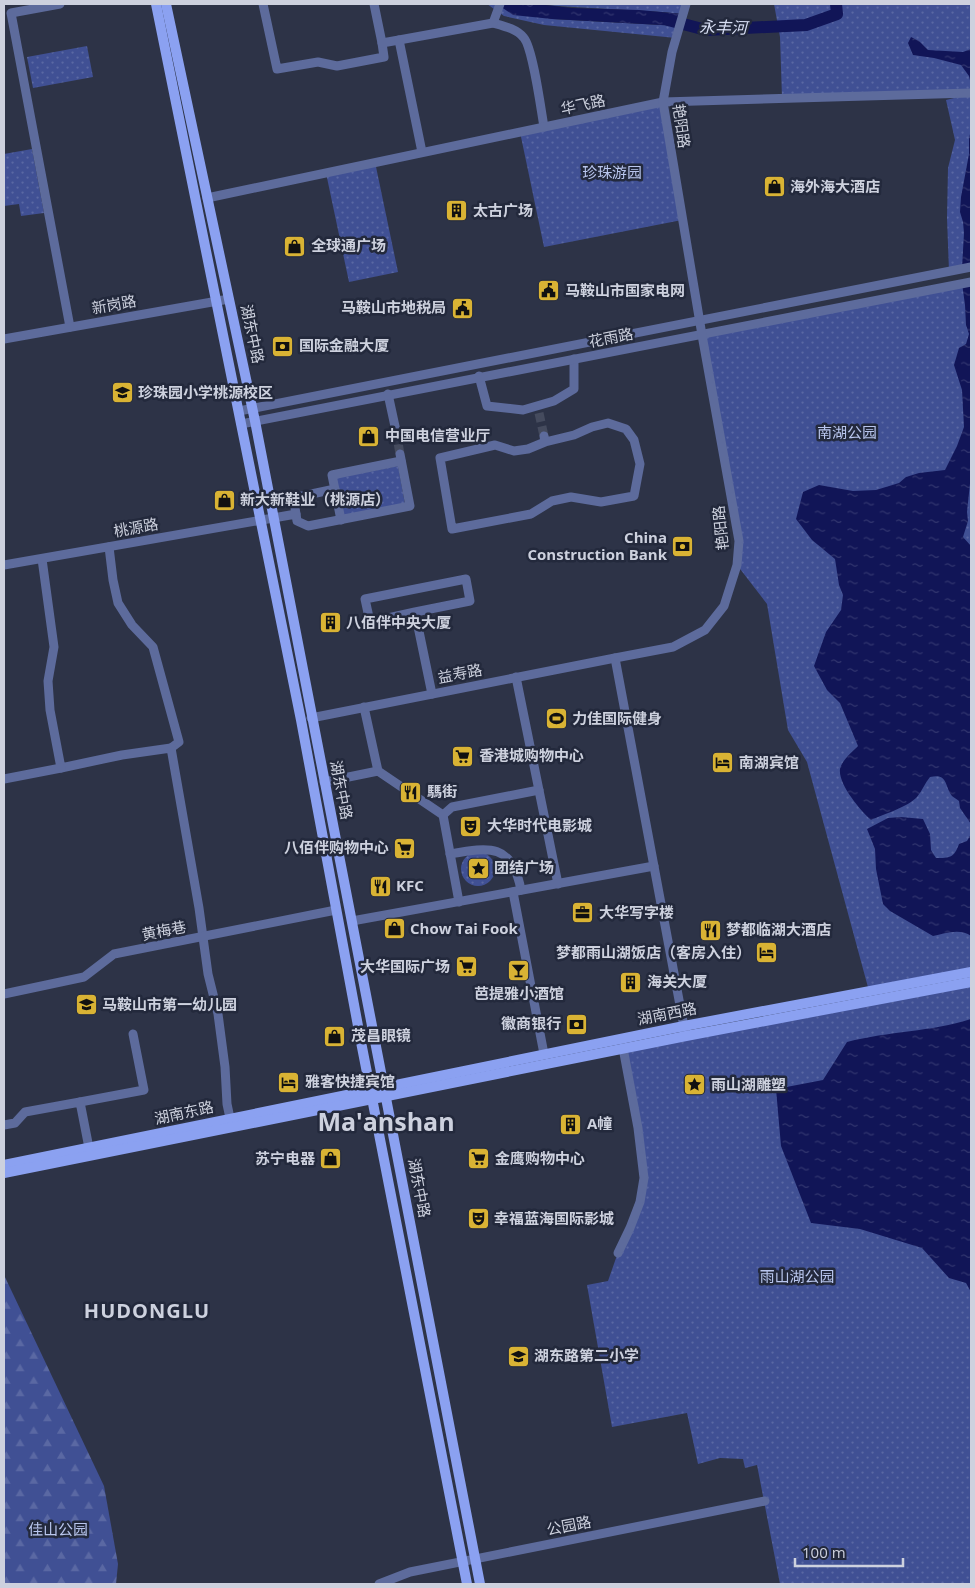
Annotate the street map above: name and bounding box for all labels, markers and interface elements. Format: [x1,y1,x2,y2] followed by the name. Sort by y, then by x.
[699,16,750,38] water label: 永丰河
[559,90,607,118] street label: 华飞路
[669,102,695,150] street label: 艳阳路
[582,162,642,182] park label: 珍珠游园
[762,175,786,199] shop icon: 海外海大酒店
[790,176,880,196] place label: 海外海大酒店
[445,199,469,223] building icon: 太古广场
[473,200,533,220] place label: 太古广场
[283,234,307,258] shop icon: 全球通广场
[311,235,386,255] place label: 全球通广场
[537,279,561,303] public building icon: 马鞍山市国家电网
[565,280,685,300] place label: 马鞍山市国家电网
[90,290,138,318] street label: 新岗路
[450,296,474,320] public building icon: 马鞍山市地税局
[341,297,446,317] place label: 马鞍山市地税局
[237,302,269,365] street label: 湖东中路
[587,323,635,351] street label: 花雨路
[271,334,295,358] bank icon: 国际金融大厦
[299,335,389,355] place label: 国际金融大厦
[110,381,134,405] school or university icon: 珍珠园小学桃源校区
[138,382,273,402] place label: 珍珠园小学桃源校区
[817,422,877,442] park label: 南湖公园
[357,424,381,448] shop icon: 中国电信营业厅
[385,425,490,445] place label: 中国电信营业厅
[212,488,236,512] shop icon: 新大新鞋业（桃源店）
[240,489,390,509] place label: 新大新鞋业（桃源店）
[708,505,732,552] street label: 艳阳路
[112,513,160,541] street label: 桃源路
[528,527,668,564] place label: China Construction Bank
[671,535,695,559] bank icon: China Construction Bank
[318,611,342,635] building icon: 八佰伴中央大厦
[346,612,451,632] place label: 八佰伴中央大厦
[436,659,484,687] street label: 益寿路
[544,707,568,731] sports icon: 力佳国际健身
[572,708,662,728] place label: 力佳国际健身
[451,744,475,768] supermarket icon: 香港城购物中心
[479,745,584,765] place label: 香港城购物中心
[711,751,735,775] hotel icon: 南湖宾馆
[739,752,799,772] place label: 南湖宾馆
[326,758,358,821] street label: 湖东中路
[399,780,423,804] restaurant icon: 騳街
[427,781,457,801] place label: 騳街
[459,814,483,838] theatre icon: 大华时代电影城
[487,815,592,835] place label: 大华时代电影城
[393,836,417,860] supermarket icon: 八佰伴购物中心
[284,837,389,857] place label: 八佰伴购物中心
[466,856,490,880] place icon: 团结广场
[494,857,554,877] place label: 团结广场
[368,874,392,898] restaurant icon: KFC
[396,875,424,895] place label: KFC
[571,901,595,925] office icon: 大华写字楼
[599,902,674,922] place label: 大华写字楼
[140,916,188,944] street label: 黄梅巷
[382,917,406,941] shop icon: Chow Tai Fook
[410,918,518,938] place label: Chow Tai Fook
[698,918,722,942] restaurant icon: 梦都临湖大酒店
[726,919,831,939] place label: 梦都临湖大酒店
[755,941,779,965] hotel icon: 梦都雨山湖饭店（客房入住）
[556,942,751,962] place label: 梦都雨山湖饭店（客房入住）
[454,955,478,979] supermarket icon: 大华国际广场
[360,956,450,976] place label: 大华国际广场
[507,959,531,983] bar icon: 芭提雅小酒馆
[619,970,643,994] building icon: 海关大厦
[647,971,707,991] place label: 海关大厦
[474,983,564,1003] place label: 芭提雅小酒馆
[74,993,98,1017] school or university icon: 马鞍山市第一幼儿园
[102,994,237,1014] place label: 马鞍山市第一幼儿园
[635,997,698,1029] street label: 湖南西路
[565,1012,589,1036] bank icon: 徽商银行
[501,1013,561,1033] place label: 徽商银行
[323,1024,347,1048] shop icon: 茂昌眼镜
[351,1025,411,1045] place label: 茂昌眼镜
[277,1070,301,1094] hotel icon: 雅客快捷宾馆
[305,1071,395,1091] place label: 雅客快捷宾馆
[683,1073,707,1097] place icon: 雨山湖雕塑
[711,1074,786,1094] place label: 雨山湖雕塑
[152,1096,215,1128] street label: 湖南东路
[317,1104,455,1138] district label: Ma'anshan
[559,1112,583,1136] building icon: A幢
[587,1113,612,1133] place label: A幢
[319,1147,343,1171] shop icon: 苏宁电器
[467,1147,491,1171] supermarket icon: 金鹰购物中心
[255,1148,316,1168] place label: 苏宁电器
[495,1148,585,1168] place label: 金鹰购物中心
[404,1156,436,1219] street label: 湖东中路
[466,1207,490,1231] theatre icon: 幸福蓝海国际影城
[494,1208,614,1228] place label: 幸福蓝海国际影城
[759,1266,835,1286] park label: 雨山湖公园
[84,1297,210,1324] district label: HUDONGLU
[506,1344,530,1368] school or university icon: 湖东路第二小学
[534,1345,639,1365] place label: 湖东路第二小学
[545,1511,593,1539] street label: 公园路
[28,1519,88,1539] park label: 佳山公园
[795,1536,902,1568] scale bar
[802,1542,846,1562] text: 100 m

